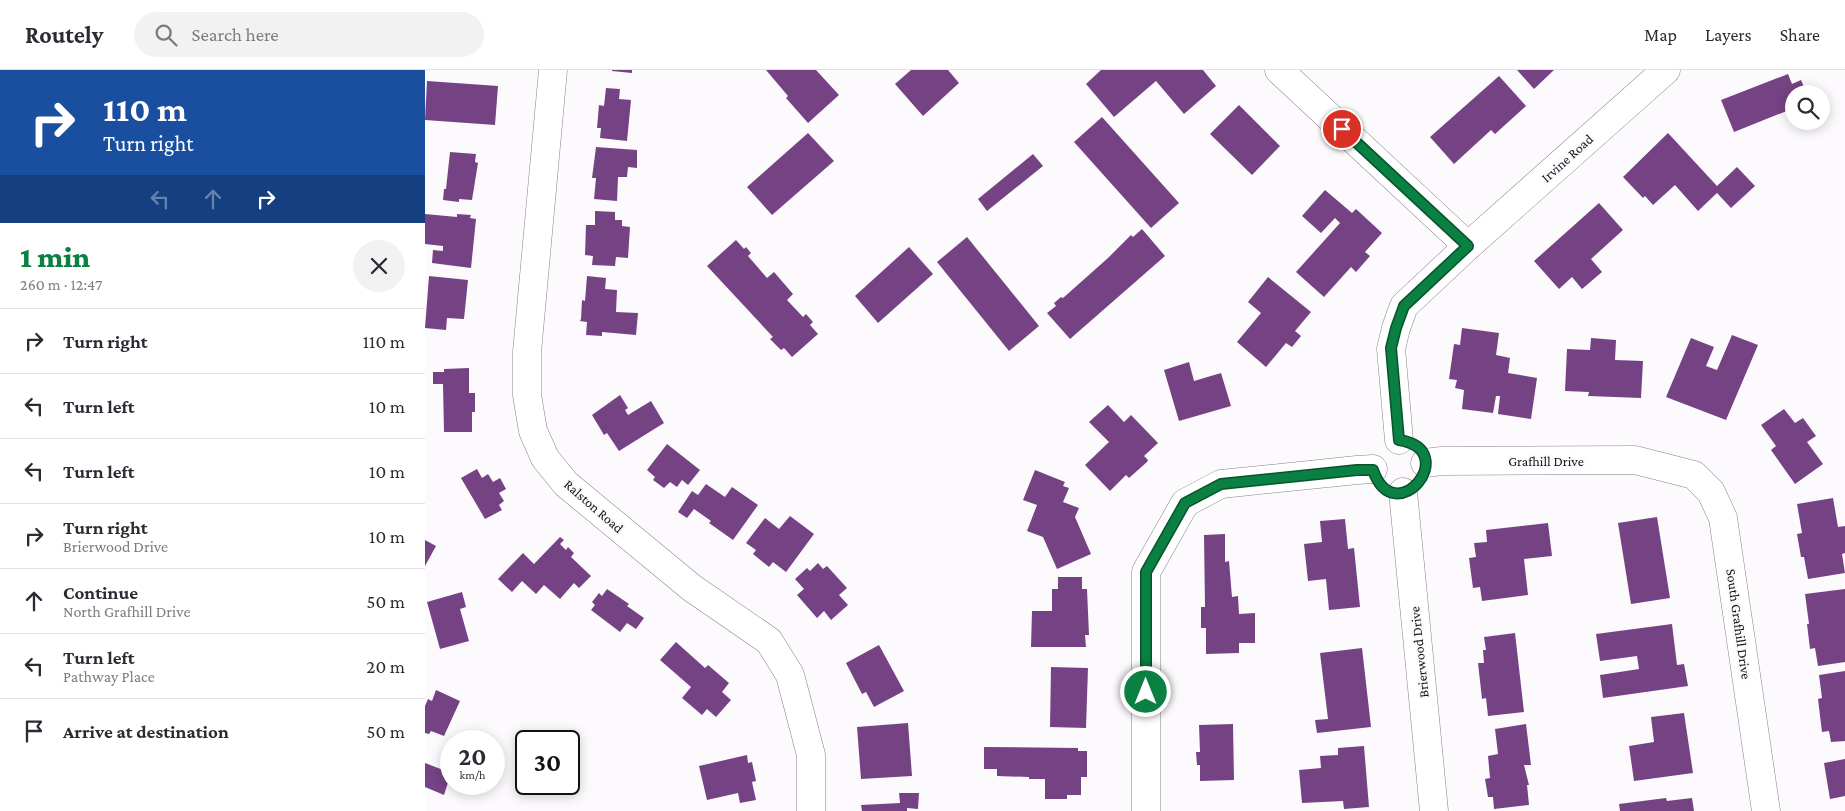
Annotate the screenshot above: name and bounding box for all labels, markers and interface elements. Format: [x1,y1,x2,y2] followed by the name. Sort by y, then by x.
[134,12,484,57] search box
[25,21,104,48] text: Routely
[152,21,180,49] icon: search
[192,24,279,45] text: Search here
[1644,25,1677,45] text: Map
[1705,25,1752,45] text: Layers
[1780,25,1820,45] text: Share
[1785,85,1830,130] map controls
[1785,85,1830,130] button: search
[20,90,85,155] icon: right
[103,90,187,129] text: 110 m
[1321,108,1363,150] pin
[1328,115,1356,143] icon: arrive
[1538,130,1597,185] street label: Irvine Road
[103,131,194,156] text: Turn right
[146,185,174,213] icon: left
[199,185,227,213] icon: ahead
[252,185,280,213] icon: right
[20,240,90,273] text: 1 min
[353,240,405,292] button: close
[20,276,102,293] text: 260 m · 12:47
[20,327,48,355] icon: right
[63,331,148,352] text: Turn right
[363,331,405,352] text: 110 m
[20,392,48,420] icon: left
[63,396,135,417] text: Turn left
[369,396,405,417] text: 10 m
[1508,453,1584,469] street label: Grafhill Drive
[20,457,48,485] icon: left
[63,461,135,482] text: Turn left
[369,461,405,482] text: 10 m
[561,476,627,537] street label: Ralston Road
[63,517,148,538] text: Turn right
[20,522,48,550] icon: right
[369,526,405,547] text: 10 m
[63,538,168,555] text: Brierwood Drive
[1723,568,1755,680] street label: South Grafhill Drive
[63,582,138,603] text: Continue
[20,587,48,615] icon: ahead
[366,591,405,612] text: 50 m
[63,603,190,620] text: North Grafhill Drive
[1406,605,1432,699] street label: Brierwood Drive
[63,647,135,668] text: Turn left
[20,652,48,680] icon: left
[366,656,405,677] text: 20 m
[1119,665,1171,717] position arrow
[63,668,155,685] text: Pathway Place
[20,717,48,745] icon: arrive
[63,721,229,742] text: Arrive at destination
[366,721,405,742] text: 50 m
[515,730,580,795] speed limit sign: 30
[459,743,486,770] text: 20
[460,768,485,782] text: km/h

